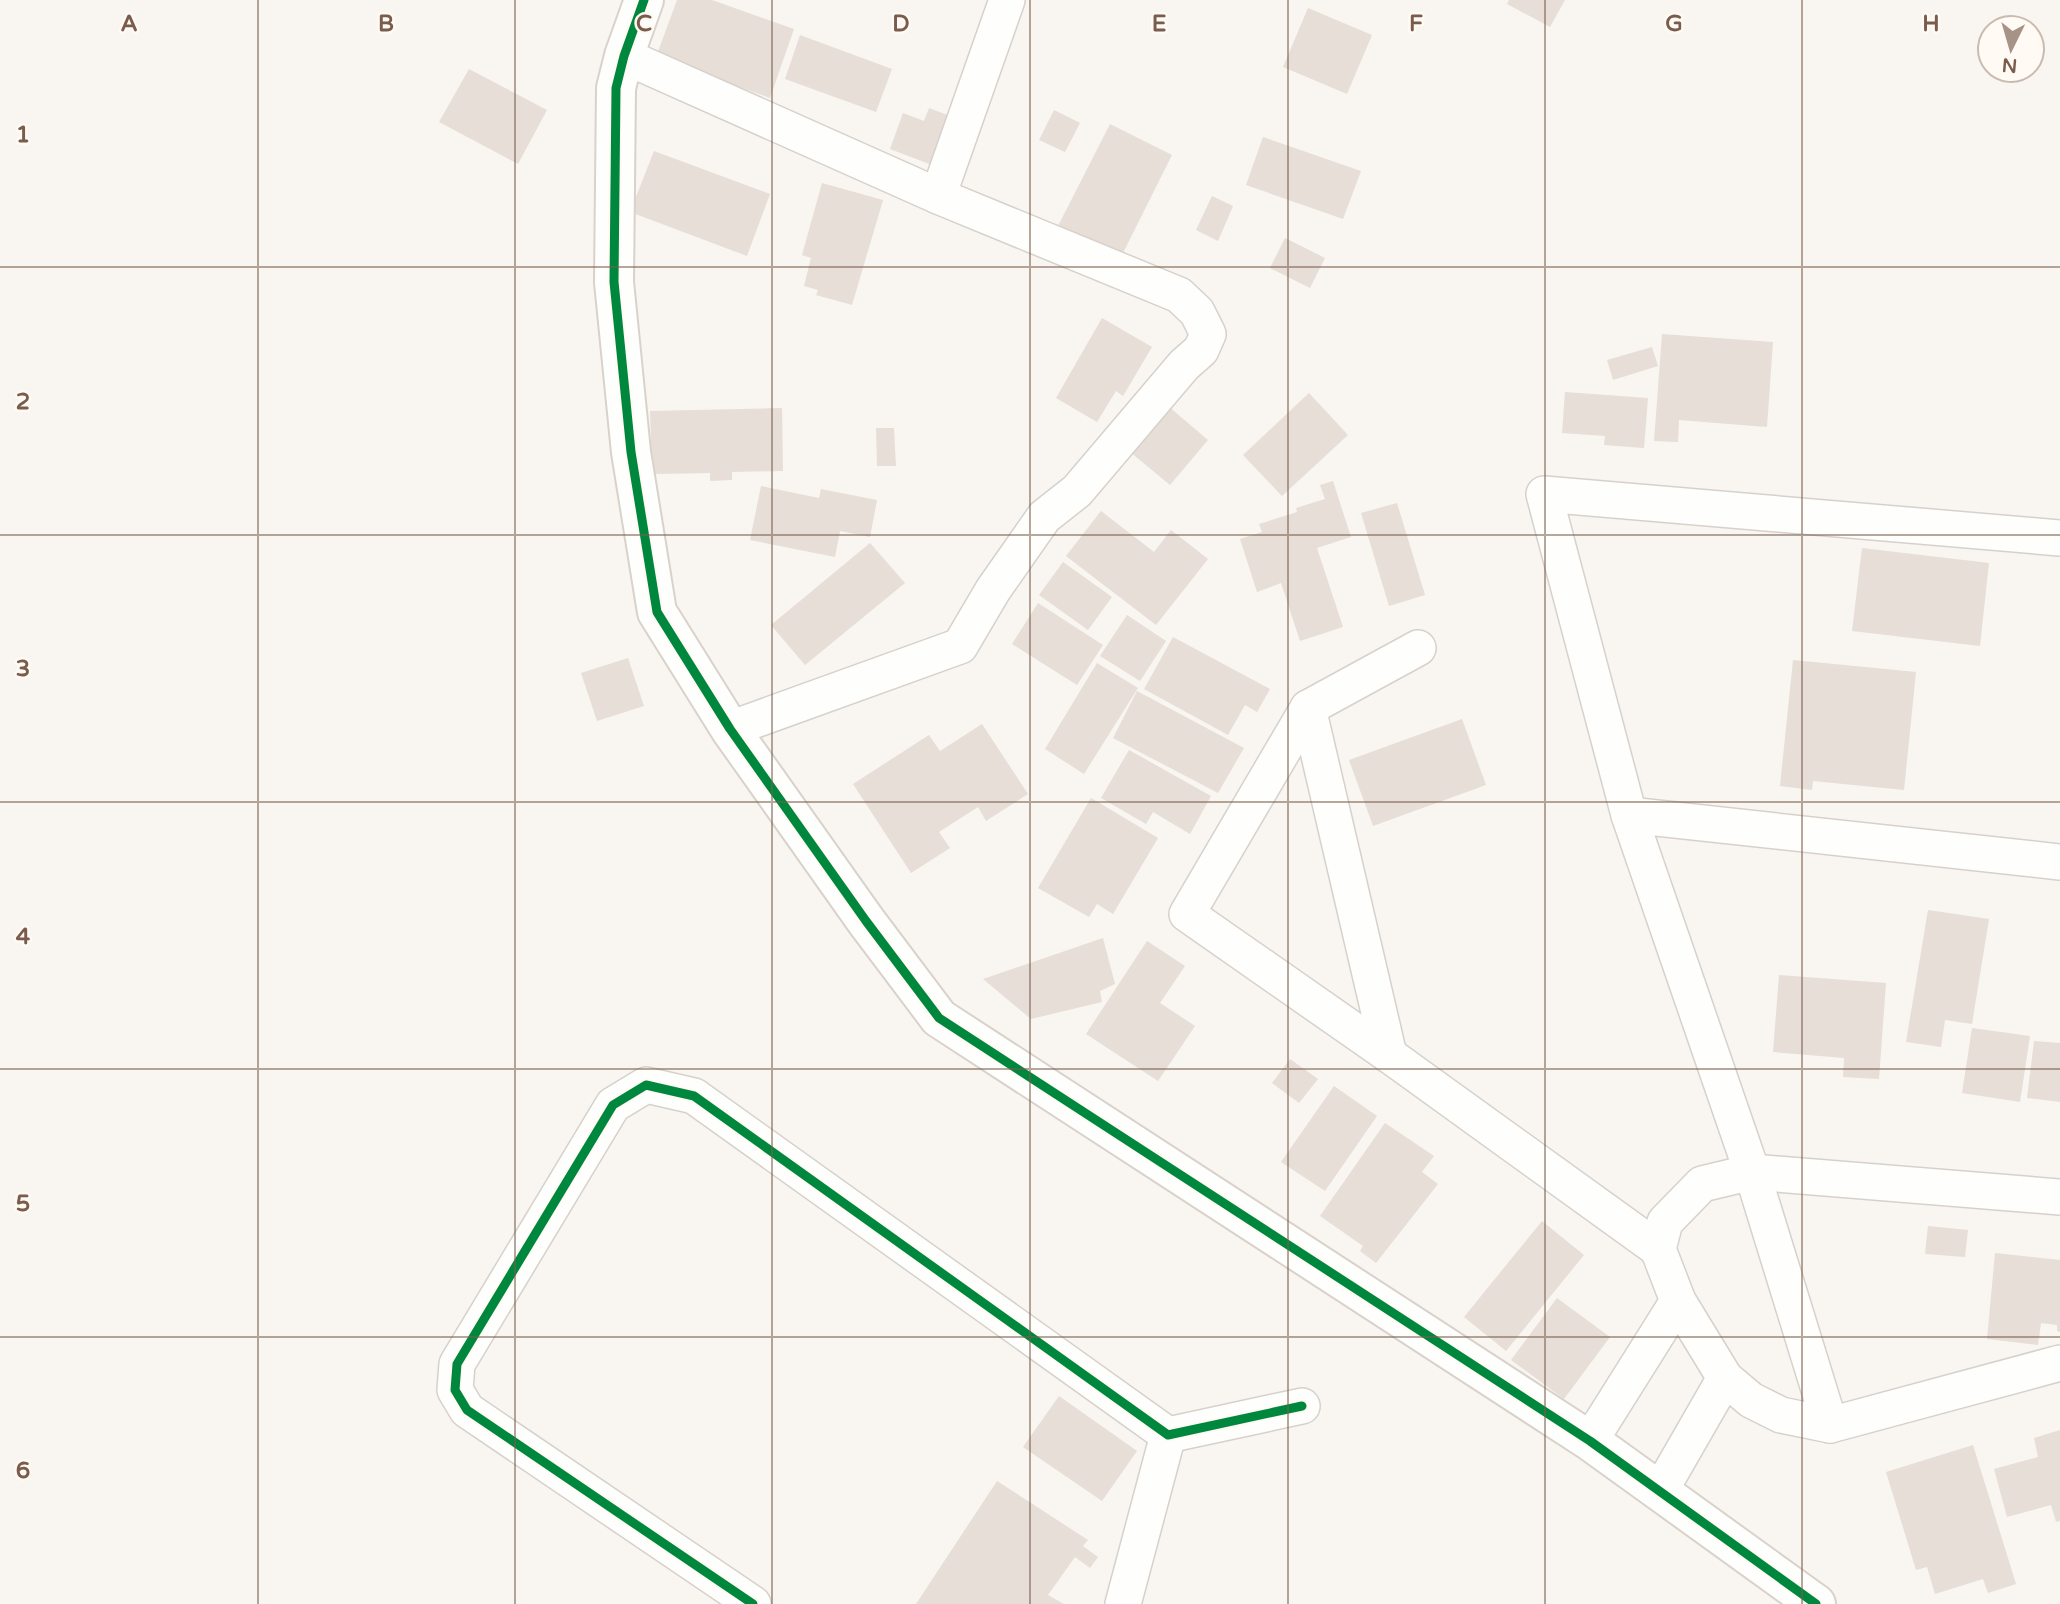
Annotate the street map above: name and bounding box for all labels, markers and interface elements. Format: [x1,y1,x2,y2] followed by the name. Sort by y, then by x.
[120,10,138,38] text: A
[378,10,394,38] text: B
[636,10,652,38] text: C
[892,10,910,38] text: D
[1152,10,1166,38] text: E
[1409,10,1423,38] text: F
[1665,10,1683,38] text: G
[1922,10,1940,38] text: H
[1976,14,2046,84] north arrow
[2001,53,2018,77] text: N
[16,121,30,149] text: 1
[16,388,30,416] text: 2
[16,655,30,683] text: 3
[16,923,31,951] text: 4
[16,1190,30,1218] text: 5
[16,1457,30,1485] text: 6

